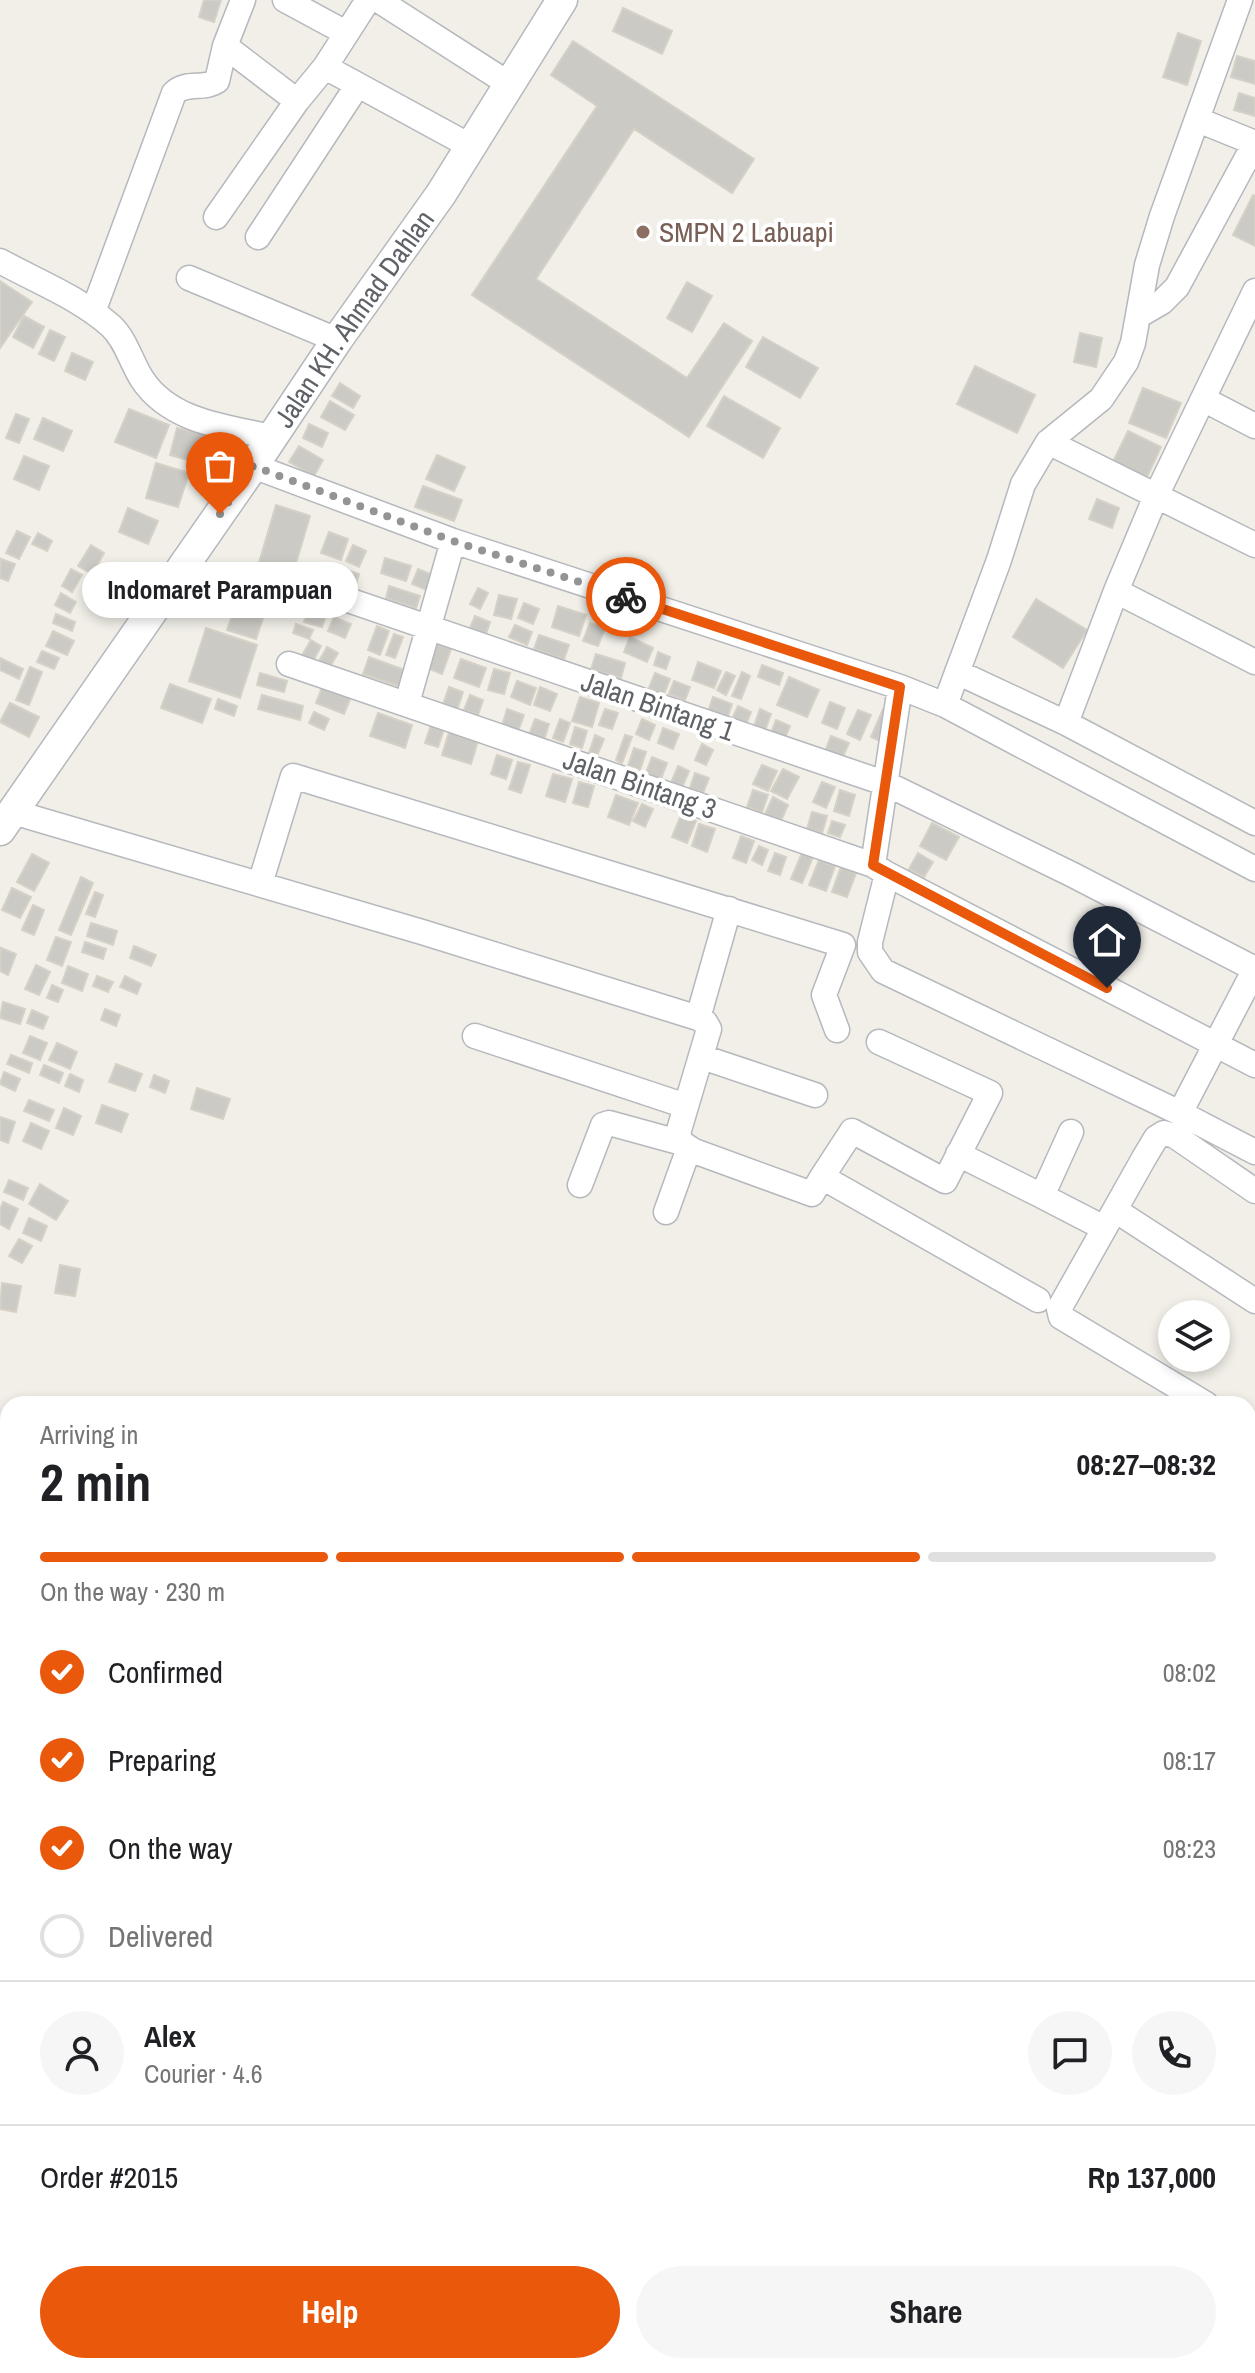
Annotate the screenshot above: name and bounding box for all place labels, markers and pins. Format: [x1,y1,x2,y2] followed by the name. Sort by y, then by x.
[659,213,834,251] place label: SMPN 2 Labuapi
[634,223,652,241] marker: SMPN 2 Labuapi
[186,432,254,514] pin
[82,562,358,618] callout: Indomaret Parampuan
[1073,906,1141,988] pin

